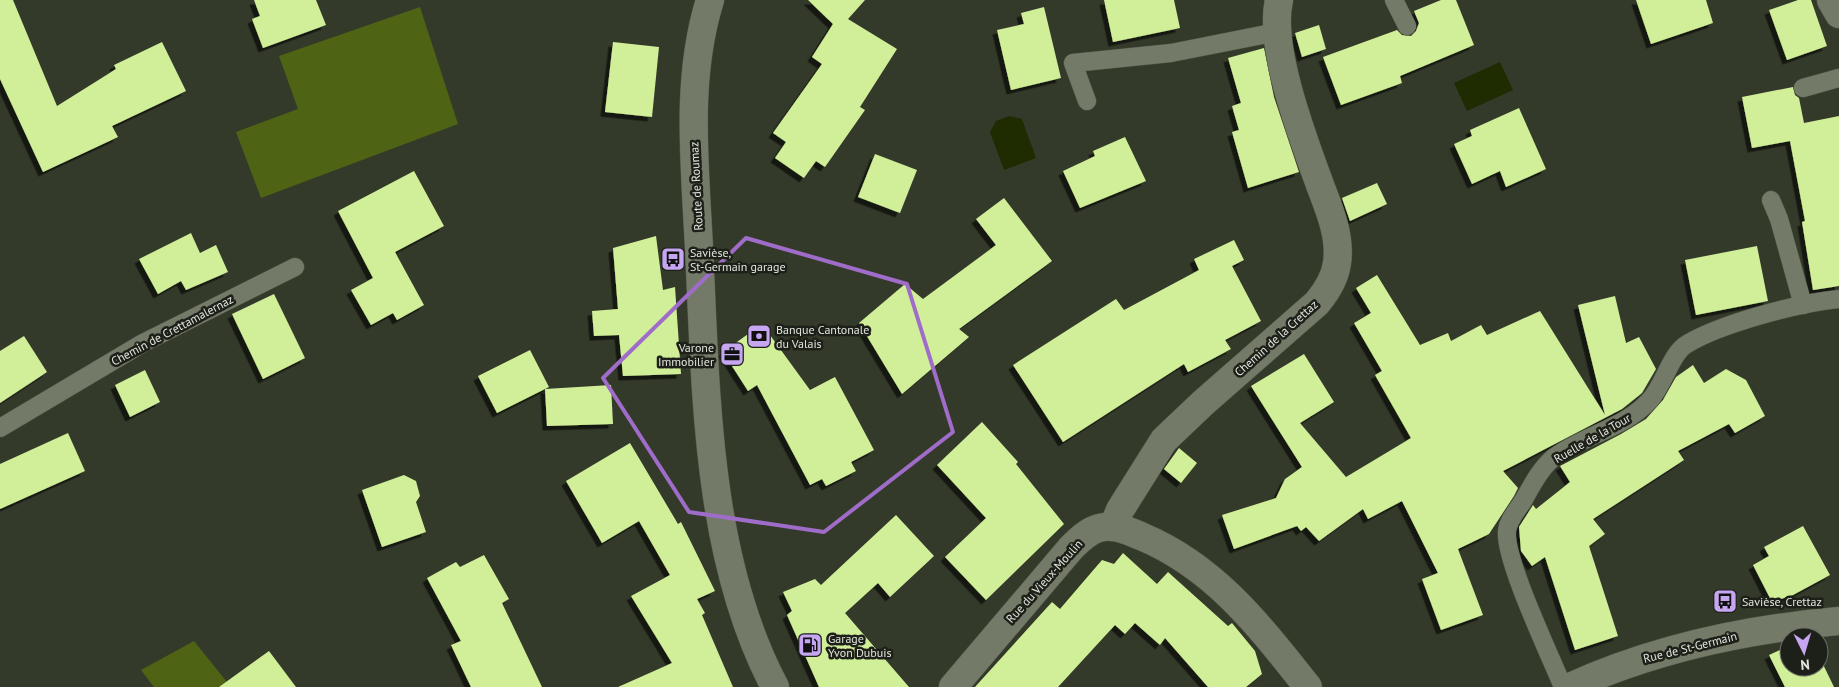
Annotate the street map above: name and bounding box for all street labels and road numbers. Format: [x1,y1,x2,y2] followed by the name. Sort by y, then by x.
[686,141,706,231] street label: Route de Roumaz
[108,291,236,369] street label: Chemin de Crettamalernaz
[1231,297,1321,379] street label: Chemin de la Crettaz
[1551,410,1633,466] street label: Ruelle de la Tour
[1003,536,1085,626] street label: Rue du Vieux-Moulin
[1642,628,1738,666] street label: Rue de St-Germain

